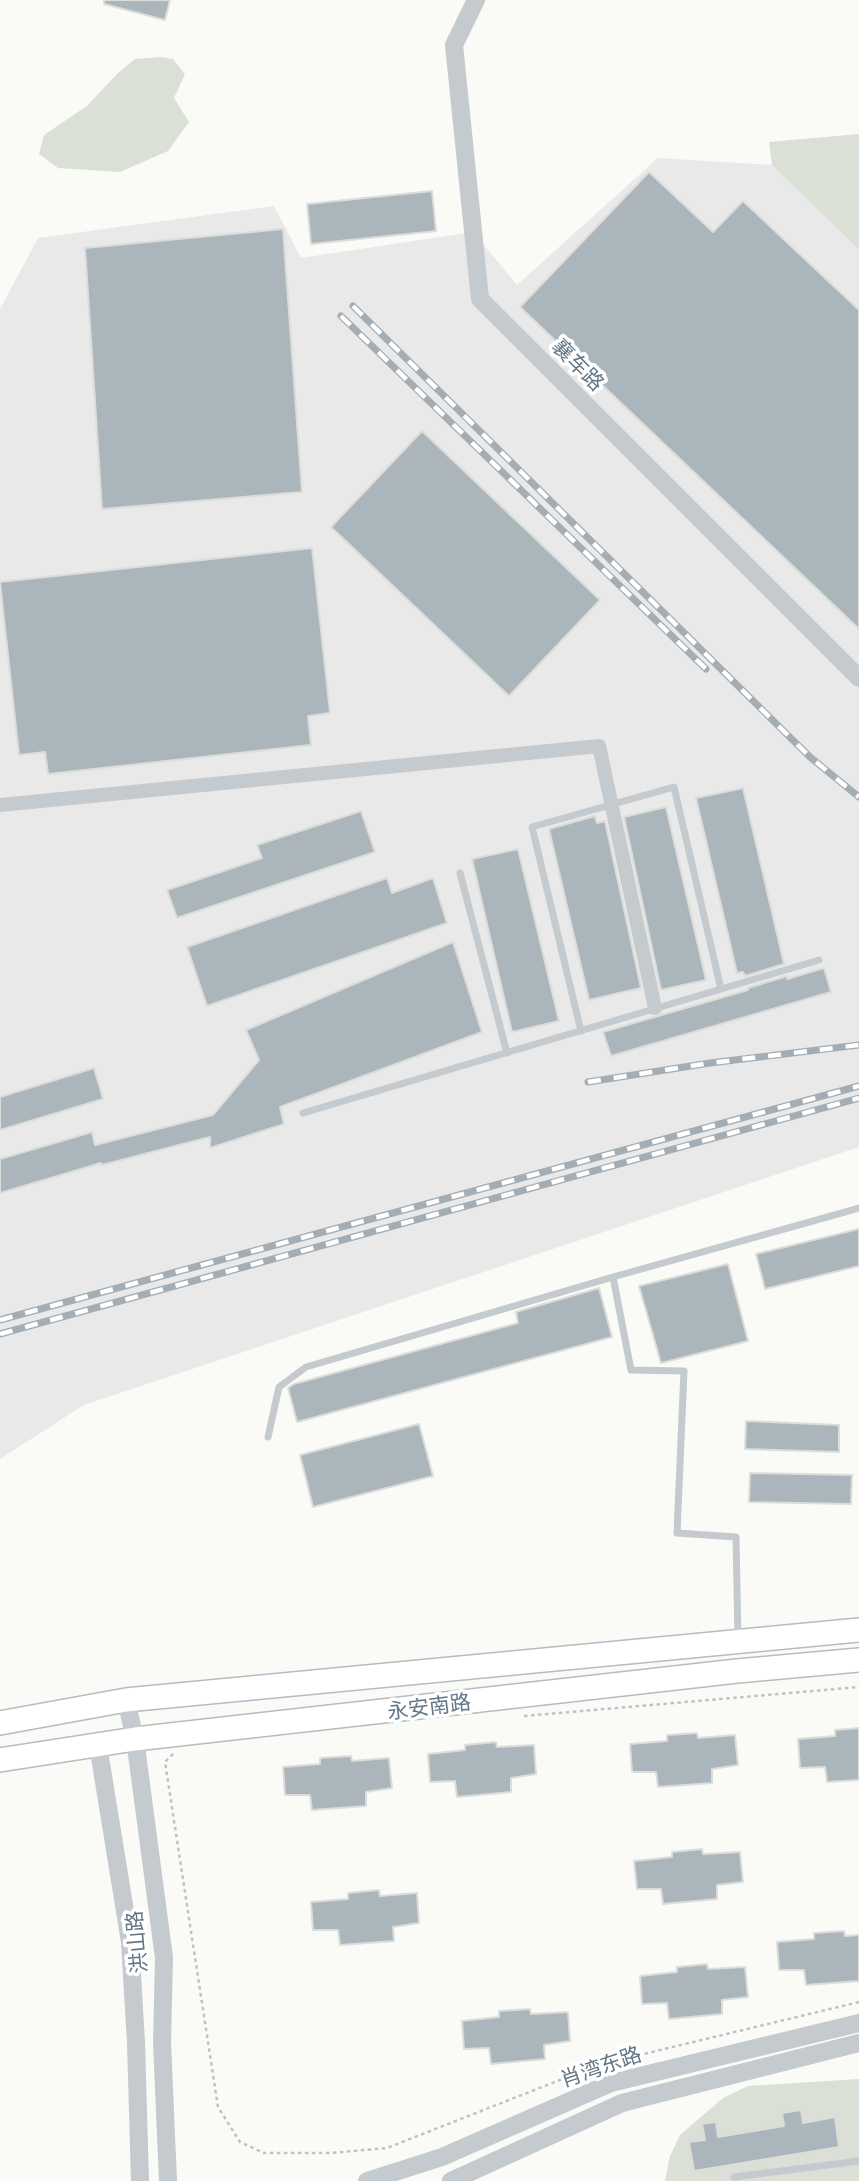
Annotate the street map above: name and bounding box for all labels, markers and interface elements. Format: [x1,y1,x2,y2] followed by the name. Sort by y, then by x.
[547,334,609,396] street label: 襄车路
[386,1689,472,1725] street label: 永安南路
[122,1910,152,1974] street label: 洪山路
[557,2041,645,2093] street label: 肖湾东路

